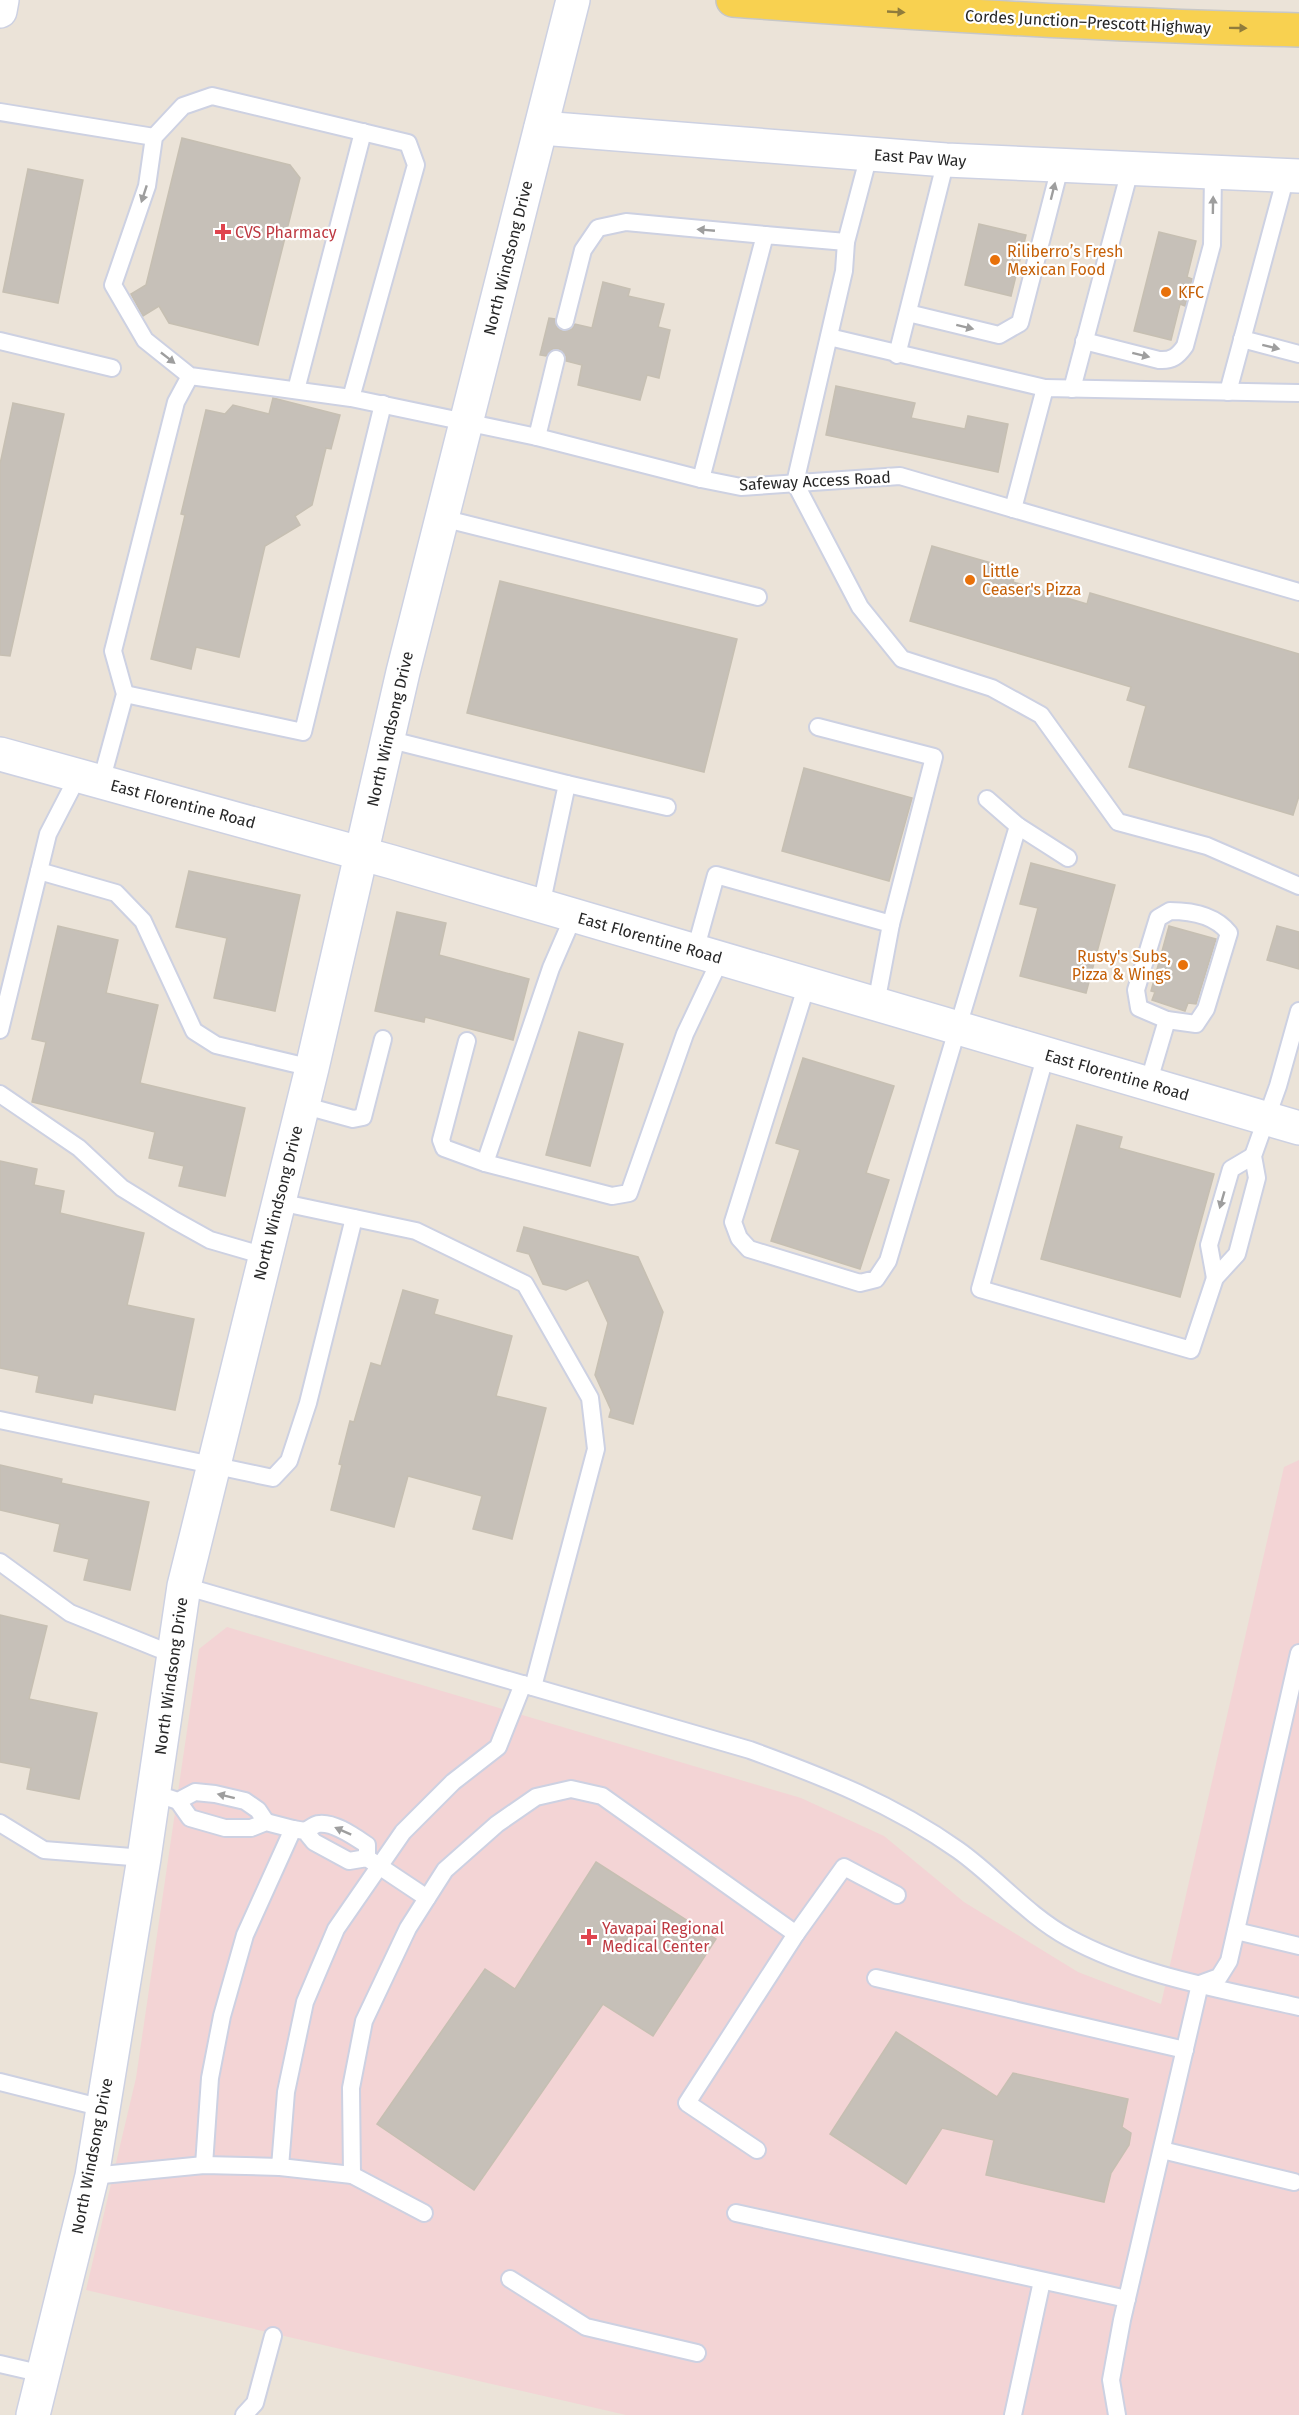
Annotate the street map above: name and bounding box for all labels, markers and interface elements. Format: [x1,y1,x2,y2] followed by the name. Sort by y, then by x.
[965,6,1212,38] street label: Cordes Junction–Prescott Highway
[886,7,905,17] one-way arrow
[1228,24,1247,33] one-way arrow
[873,145,967,171] street label: East Pav Way
[480,179,536,337] street label: North Windsong Drive
[1049,182,1059,200] one-way arrow
[139,185,148,203] one-way arrow
[1208,196,1217,215] one-way arrow
[235,223,337,242] place label: CVS Pharmacy
[216,225,230,239] marker: CVS Pharmacy
[697,225,716,235] one-way arrow
[1007,242,1123,279] place label: Riliberro’s Fresh Mexican Food
[988,253,1002,267] marker: Riliberro’s Fresh Mexican Food
[1178,283,1204,302] place label: KFC
[1159,285,1173,299] marker: KFC
[956,322,974,332] one-way arrow
[1261,342,1280,352] one-way arrow
[160,351,175,363] one-way arrow
[1132,351,1150,361] one-way arrow
[739,468,891,494] street label: Safeway Access Road
[982,562,1082,599] place label: Little Ceaser's Pizza
[963,573,977,587] marker: Little Ceaser's Pizza
[363,649,417,809] street label: North Windsong Drive
[108,775,258,833] street label: East Florentine Road
[576,908,724,968] street label: East Florentine Road
[1072,947,1171,984] place label: Rusty's Subs, Pizza & Wings
[1176,958,1190,972] marker: Rusty's Subs, Pizza & Wings
[1043,1045,1191,1105] street label: East Florentine Road
[250,1124,306,1282] street label: North Windsong Drive
[1217,1191,1226,1209] one-way arrow
[151,1596,191,1756] street label: North Windsong Drive
[217,1791,235,1801] one-way arrow
[333,1826,351,1836] one-way arrow
[602,1919,724,1956] place label: Yavapai Regional Medical Center
[580,1928,598,1946] marker: Yavapai Regional Medical Center
[68,2076,116,2236] street label: North Windsong Drive

